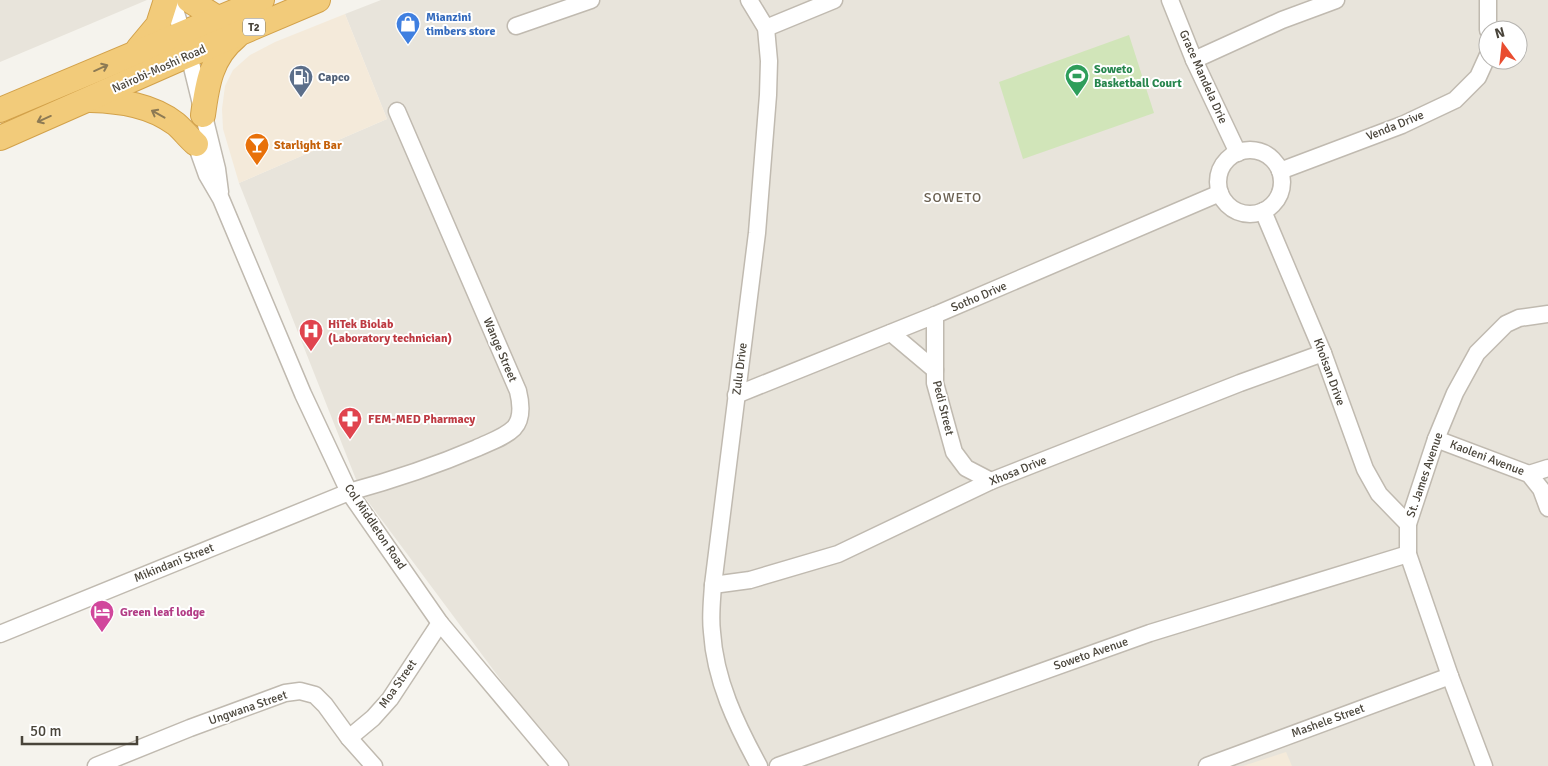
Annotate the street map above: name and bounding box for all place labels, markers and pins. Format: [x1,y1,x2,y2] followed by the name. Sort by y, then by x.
[425,10,495,39] place label: Mianzini timbers store
[395,11,421,45] shop icon: Mianzini timbers store
[1094,62,1182,91] place label: Soweto Basketball Court
[1064,63,1090,97] sports icon: Soweto Basketball Court
[288,64,314,98] fuel station icon: Capco
[318,70,350,85] place label: Capco
[244,132,270,166] bar icon: Starlight Bar
[274,138,342,153] place label: Starlight Bar
[328,317,452,346] place label: HiTek Biolab (Laboratory technician)
[298,318,324,352] hospital icon: HiTek Biolab (Laboratory technician)
[337,406,363,440] pharmacy icon: FEM-MED Pharmacy
[368,412,475,427] place label: FEM-MED Pharmacy
[89,599,115,633] hotel icon: Green leaf lodge
[120,605,205,620] place label: Green leaf lodge

